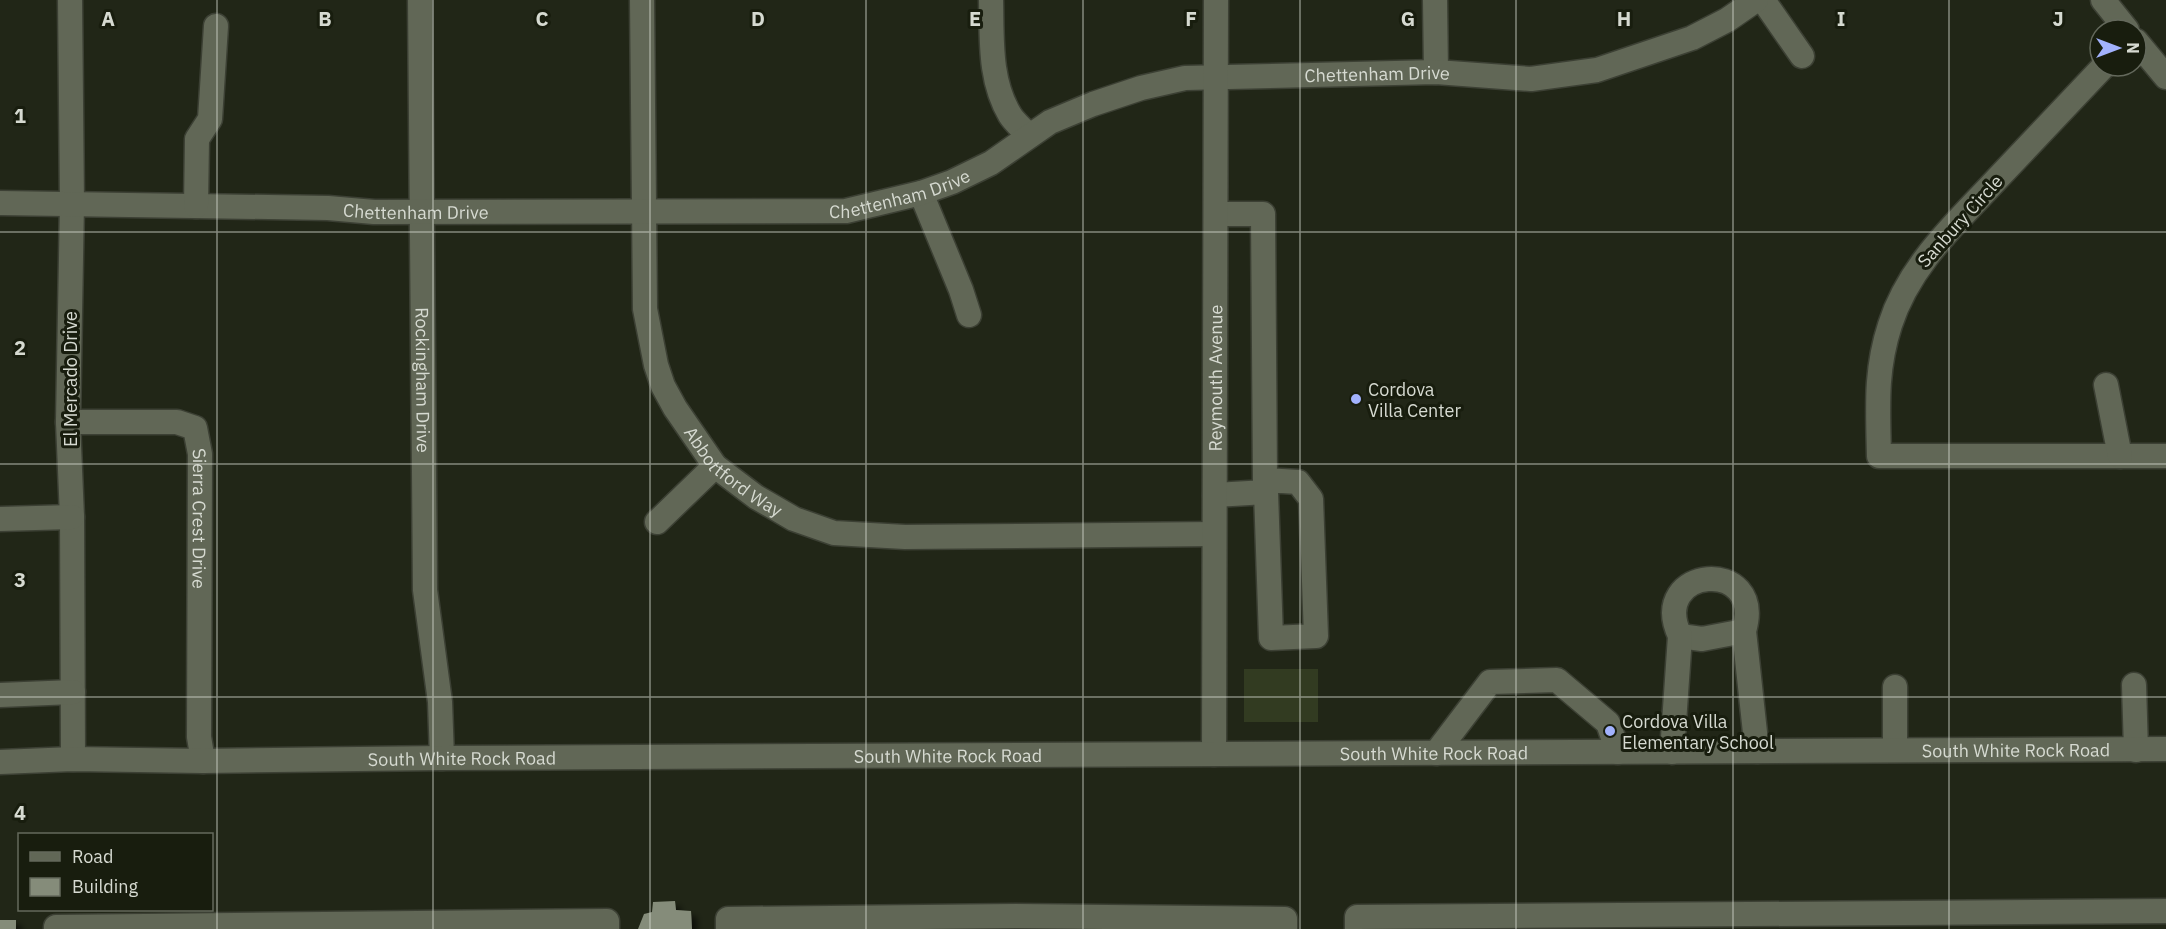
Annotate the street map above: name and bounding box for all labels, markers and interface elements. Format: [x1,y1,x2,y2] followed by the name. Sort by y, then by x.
[101,5,115,32] text: A
[318,5,332,32] text: B
[535,5,549,32] text: C
[751,5,765,32] text: D
[969,5,981,32] text: E
[1185,5,1197,32] text: F
[1401,5,1415,32] text: G
[1617,5,1631,32] text: H
[1837,5,1845,32] text: I
[2052,5,2064,32] text: J
[2088,18,2148,78] north arrow
[2123,42,2143,54] text: N
[1304,60,1451,87] street label: Chettenham Drive
[14,102,26,129] text: 1
[829,164,974,223] street label: Chettenham Drive
[1912,170,2008,272] street label: Sanbury Circle
[342,198,489,223] street label: Chettenham Drive
[1203,304,1227,452] street label: Reymouth Avenue
[411,307,435,453] street label: Rockingham Drive
[59,311,82,447] street label: El Mercado Drive
[14,334,26,361] text: 2
[1368,378,1461,422] place label: Cordova Villa Center
[1349,392,1363,406] marker: Cordova Villa Center
[679,422,787,521] street label: Abbottford Way
[188,446,212,589] street label: Sierra Crest Drive
[14,566,26,593] text: 3
[1622,710,1774,754] place label: Cordova Villa Elementary School
[1603,724,1617,738] marker: Cordova Villa Elementary School
[1922,738,2110,762] street label: South White Rock Road
[1340,741,1528,765] street label: South White Rock Road
[854,743,1042,767] street label: South White Rock Road
[368,746,556,770] street label: South White Rock Road
[14,799,26,826] text: 4
[18,833,213,911] legend
[72,845,113,868] text: Road
[72,875,139,898] text: Building

